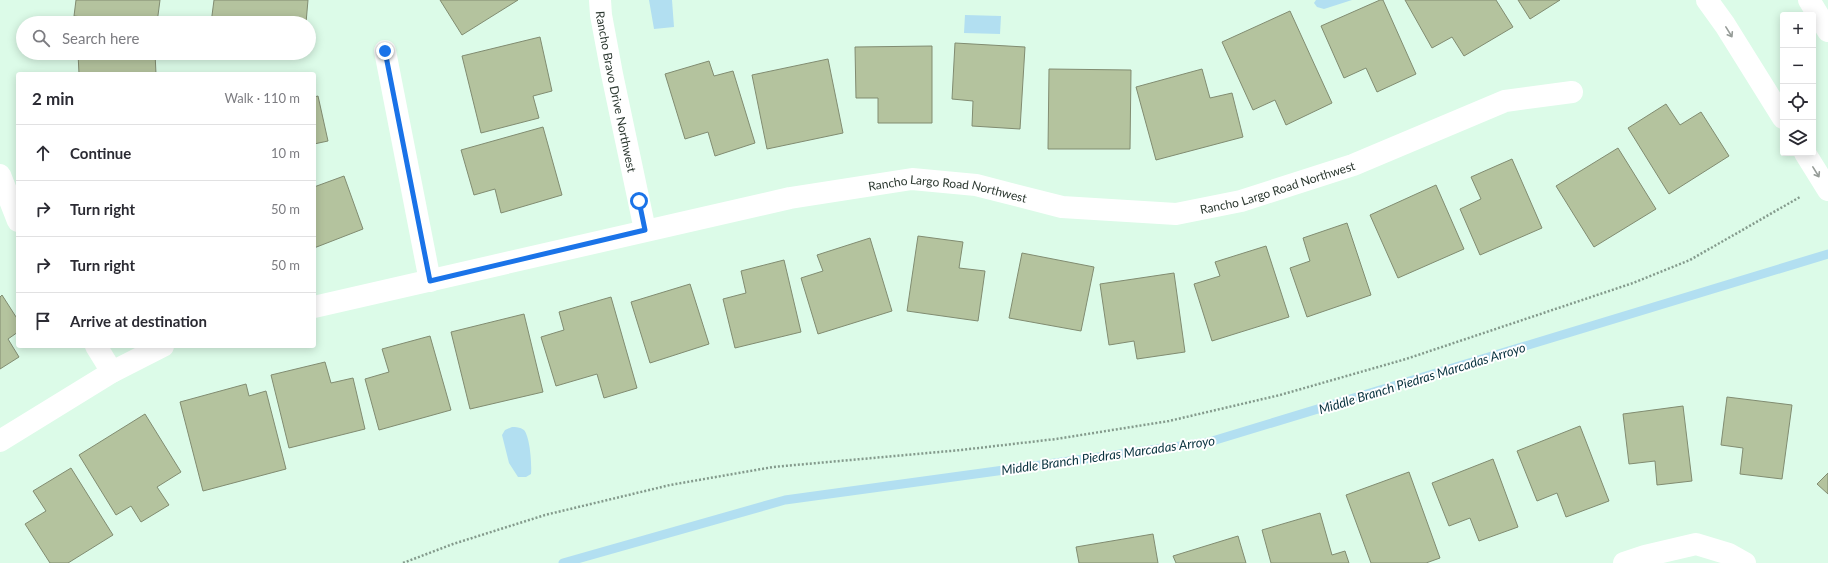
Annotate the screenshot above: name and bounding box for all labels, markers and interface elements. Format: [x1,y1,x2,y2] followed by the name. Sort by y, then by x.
[593,10,640,174] street label: Rancho Bravo Drive Northwest
[1780,12,1816,156] map controls
[1780,12,1816,48] button: +
[16,16,316,60] search box
[1726,26,1734,38] one-way arrow
[30,27,52,49] icon: search
[62,29,139,47] text: Search here
[376,42,394,60] route end
[1780,48,1816,84] button: −
[1780,84,1816,120] button: locate
[32,88,74,109] text: 2 min
[224,90,300,106] text: Walk · 110 m
[1780,120,1816,156] button: layers
[32,142,54,164] icon: ahead
[70,144,131,162] text: Continue
[271,145,300,161] text: 10 m
[1199,157,1357,217] street label: Rancho Largo Road Northwest
[1813,166,1821,178] one-way arrow
[867,171,1029,205] street label: Rancho Largo Road Northwest
[630,192,648,210] route start
[32,198,54,220] icon: right
[70,200,135,218] text: Turn right
[271,201,300,217] text: 50 m
[32,254,54,276] icon: right
[70,256,135,274] text: Turn right
[271,257,300,273] text: 50 m
[32,310,54,332] icon: arrive
[70,312,207,330] text: Arrive at destination
[1317,339,1528,417] water label: Middle Branch Piedras Marcadas Arroyo
[1000,432,1216,478] water label: Middle Branch Piedras Marcadas Arroyo

